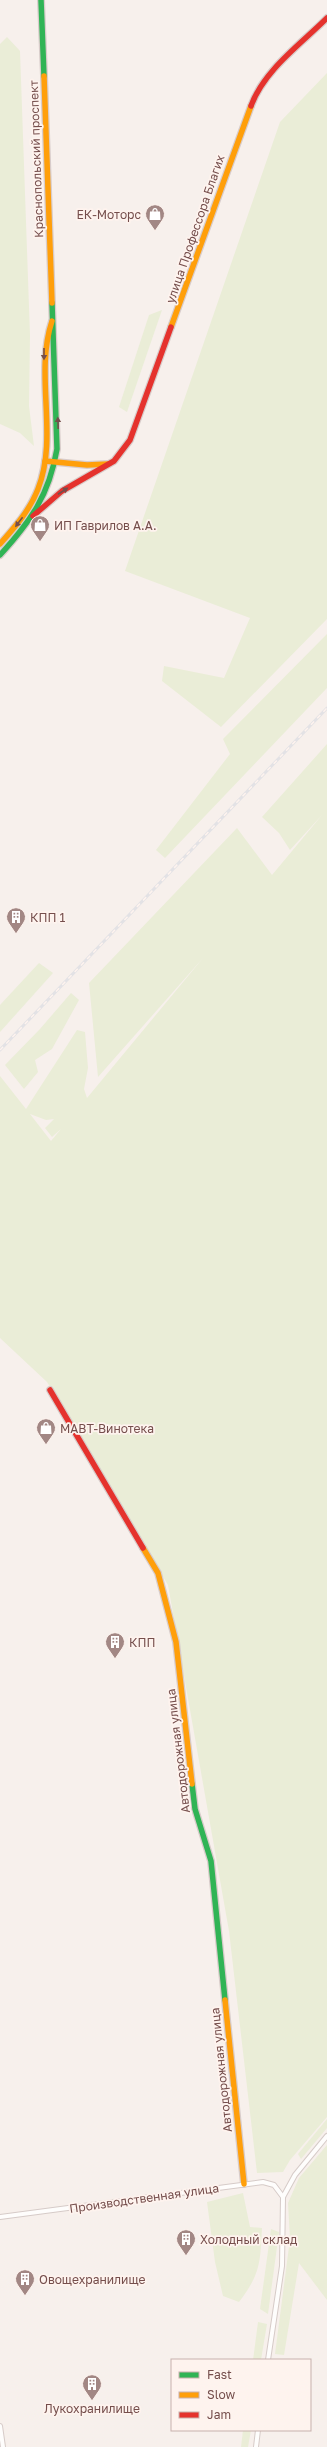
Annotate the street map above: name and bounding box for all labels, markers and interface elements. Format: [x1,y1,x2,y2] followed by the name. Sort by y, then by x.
[26,80,46,238] street label: Краснопольский проспект
[162,152,228,305] street label: улица Профессора Благих
[144,203,166,231] shop icon: ЕК-Моторс
[76,207,141,222] place label: ЕК-Моторс
[41,348,47,361] one-way arrow
[55,416,61,429] one-way arrow
[58,487,68,495] one-way arrow
[29,514,51,542] shop icon: ИП Гаврилов А.А.
[15,517,23,528] one-way arrow
[54,518,157,533] place label: ИП Гаврилов А.А.
[5,906,27,934] building icon: КПП 1
[30,910,65,925] place label: КПП 1
[35,1417,57,1445] shop icon: МАВТ-Винотека
[60,1421,154,1436] place label: МАВТ-Винотека
[104,1631,126,1659] building icon: КПП
[129,1635,155,1650] place label: КПП
[163,1688,193,1814] street label: Автодорожная улица
[207,2007,235,2133] street label: Автодорожная улица
[68,2180,220,2216] street label: Производственная улица
[175,2228,197,2256] building icon: Холодный склад
[200,2232,297,2247] place label: Холодный склад
[14,2268,36,2296] building icon: Овощехранилище
[39,2272,145,2287] place label: Овощехранилище
[171,2359,311,2431] legend
[207,2367,232,2382] text: Fast
[81,2373,103,2401] building icon: Лукохранилище
[207,2387,235,2402] text: Slow
[44,2401,140,2416] place label: Лукохранилище
[207,2407,231,2422] text: Jam

